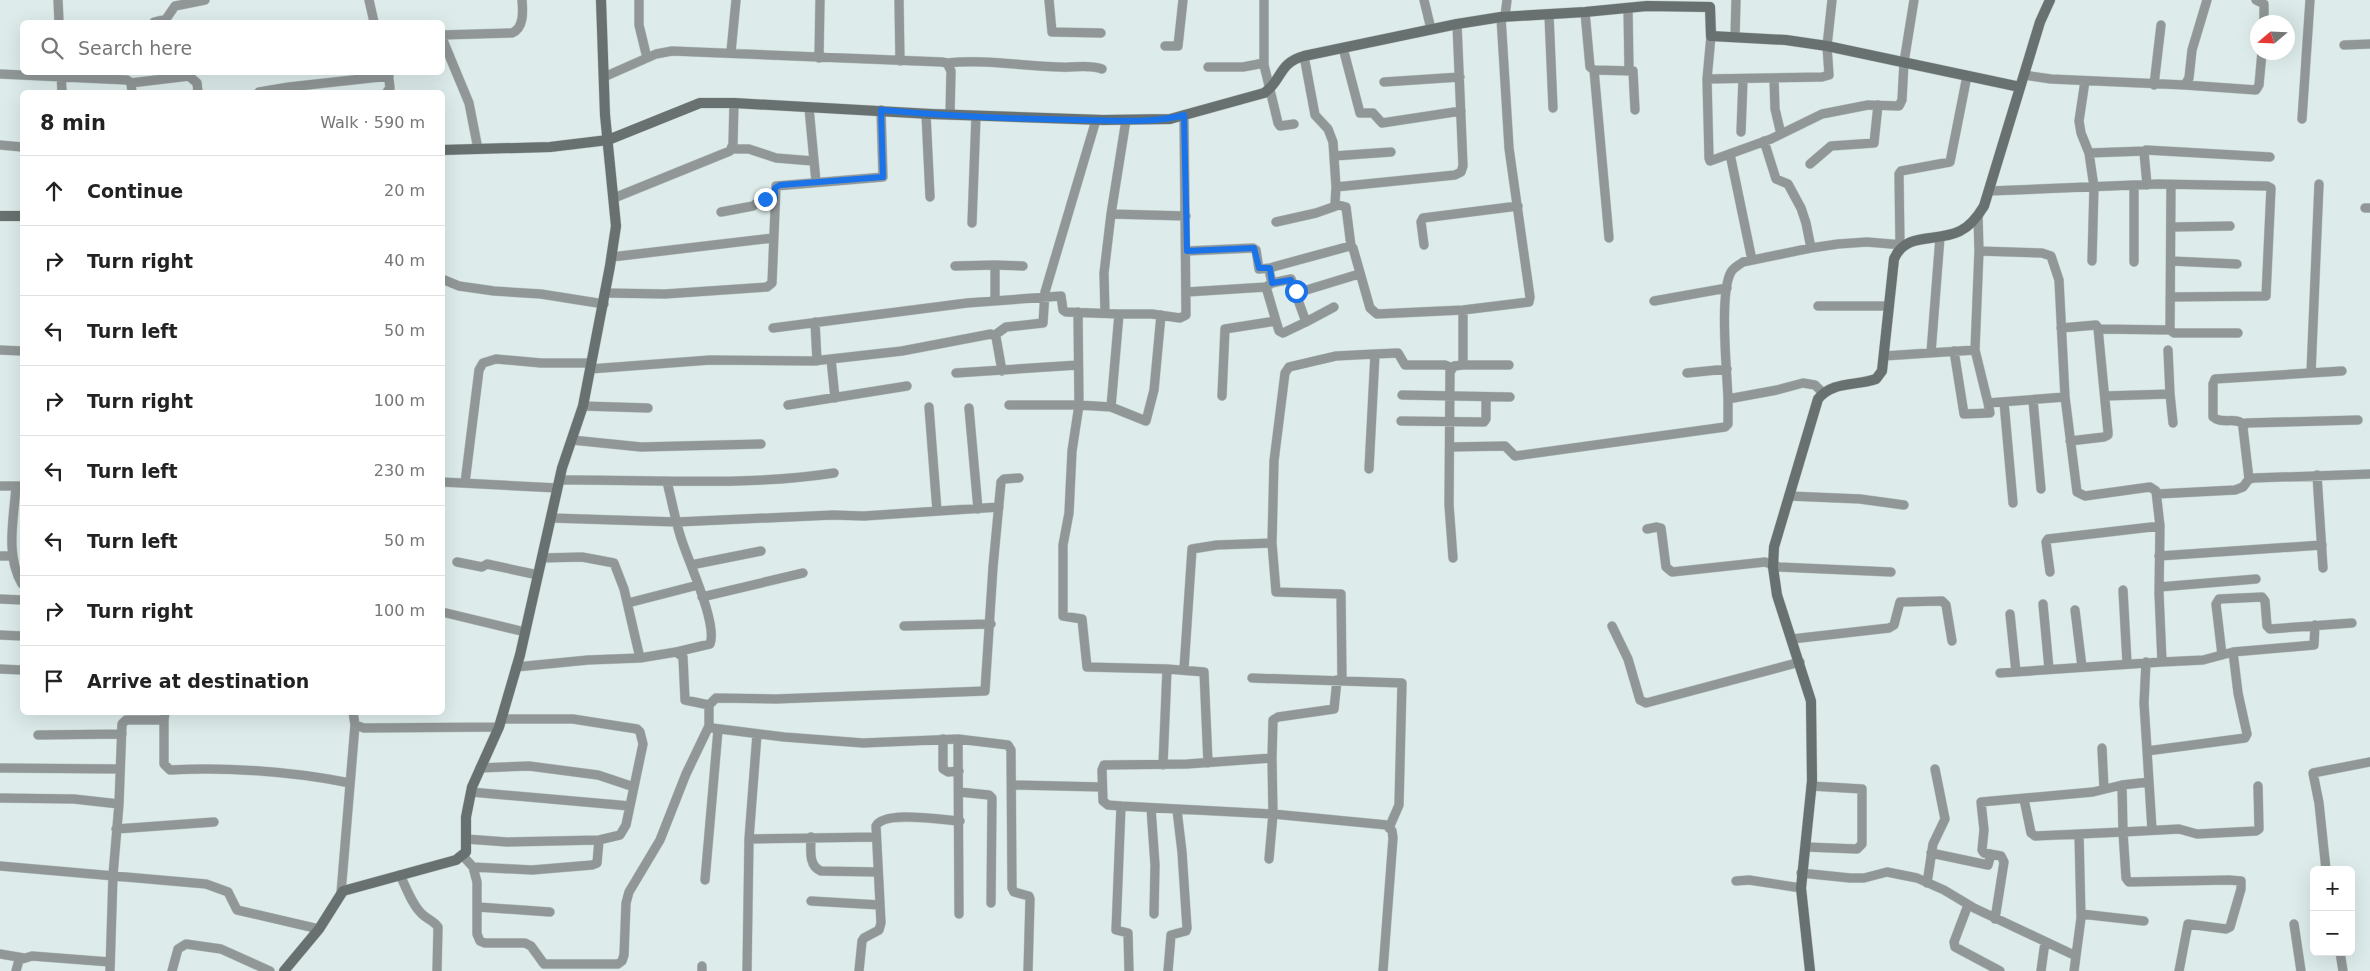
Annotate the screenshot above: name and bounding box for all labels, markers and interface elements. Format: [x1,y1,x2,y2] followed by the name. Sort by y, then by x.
[2250,15,2295,60] north arrow
[20,20,445,75] search box
[38,34,66,62] icon: search
[78,37,192,59] text: Search here
[40,111,106,135] text: 8 min
[320,113,425,132] text: Walk · 590 m
[40,177,68,205] icon: ahead
[87,180,183,202] text: Continue
[384,181,425,200] text: 20 m
[754,188,777,211] route end
[40,247,68,275] icon: right
[87,250,193,272] text: Turn right
[384,251,425,270] text: 40 m
[1285,280,1308,303] route start
[40,317,68,345] icon: left
[87,320,178,342] text: Turn left
[384,321,425,340] text: 50 m
[40,387,68,415] icon: right
[87,390,193,412] text: Turn right
[374,391,425,410] text: 100 m
[40,457,68,485] icon: left
[87,460,178,482] text: Turn left
[374,461,425,480] text: 230 m
[40,527,68,555] icon: left
[87,530,178,552] text: Turn left
[384,531,425,550] text: 50 m
[40,597,68,625] icon: right
[87,600,193,622] text: Turn right
[374,601,425,620] text: 100 m
[40,667,68,695] icon: arrive
[87,670,309,692] text: Arrive at destination
[2310,866,2355,956] map controls
[2310,866,2355,911] button: +
[2310,911,2355,956] button: −

